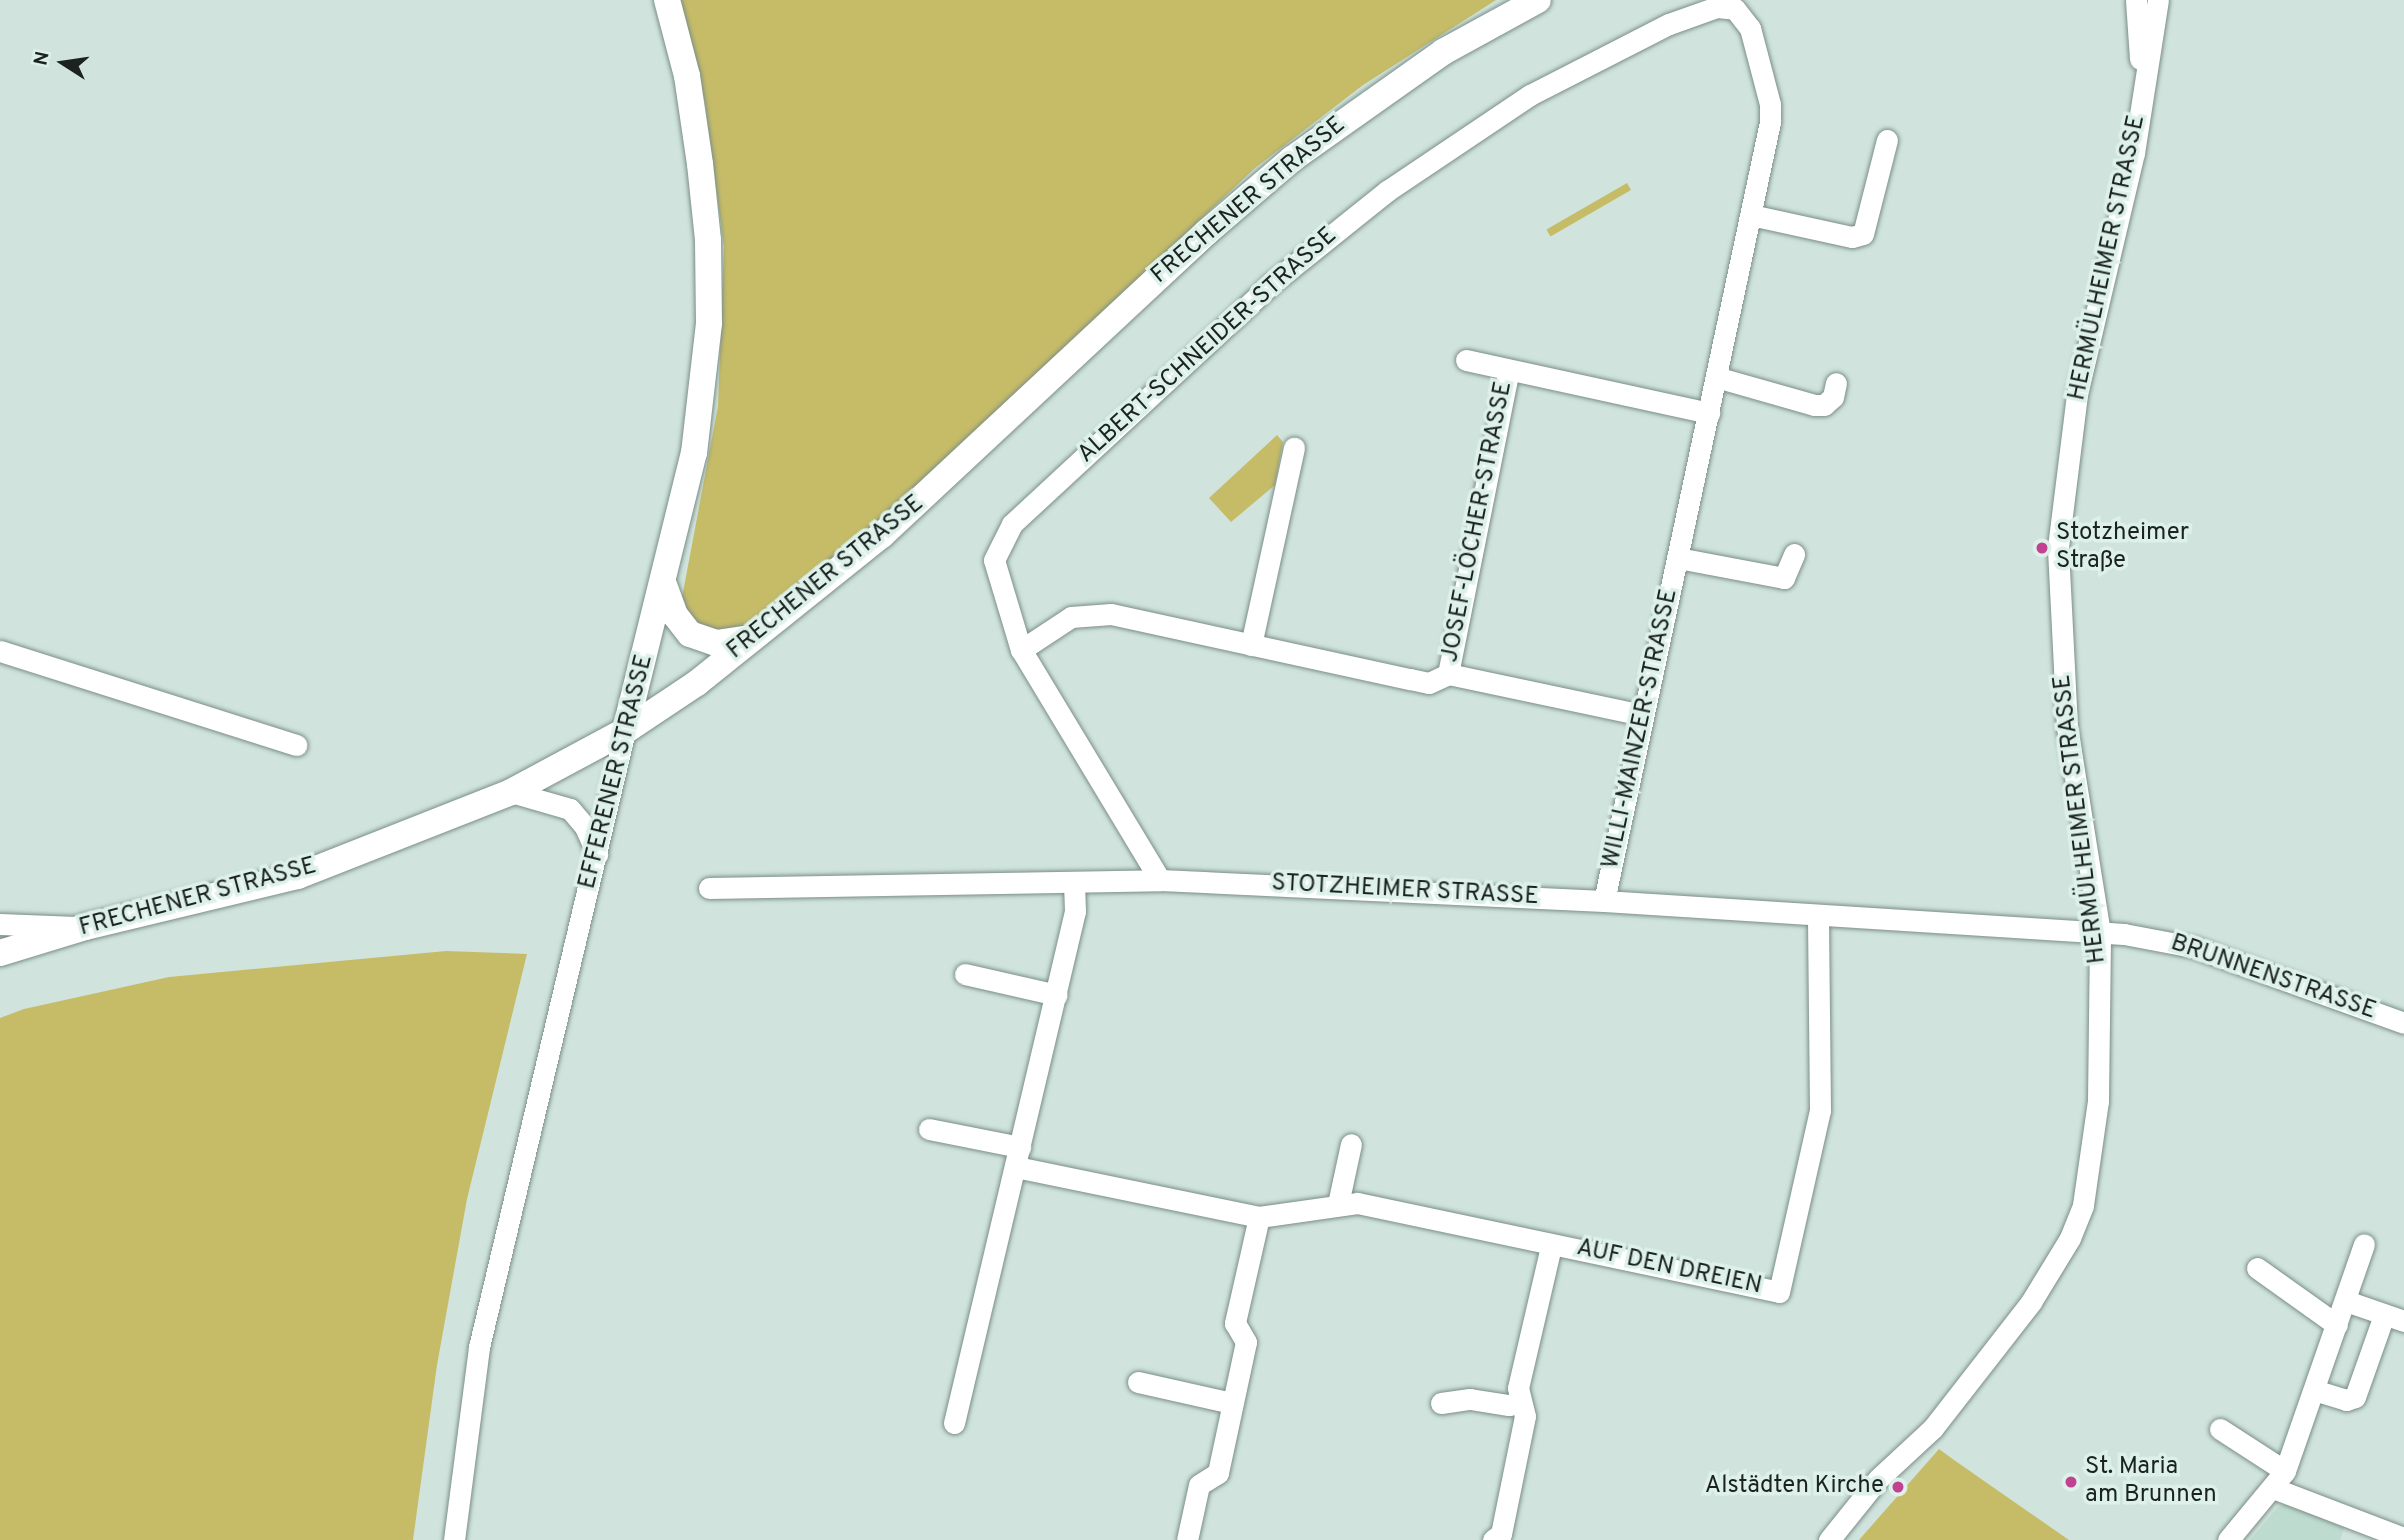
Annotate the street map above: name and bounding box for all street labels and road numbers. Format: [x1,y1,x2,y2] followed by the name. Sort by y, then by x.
[1146,111,1352,291] street label: FRECHENER STRASSE
[2064,113,2152,403] street label: HERMÜLHEIMER STRASSE
[1073,222,1343,470] street label: ALBERT-SCHNEIDER-STRASSE
[1437,379,1519,665] street label: JOSEF-LÖCHER-STRASSE
[722,490,930,666] street label: FRECHENER STRASSE
[1597,587,1685,871] street label: WILLI-MAINZER-STRASSE
[574,652,660,892] street label: EFFERENER STRASSE
[2049,673,2113,965] street label: HERMÜLHEIMER STRASSE
[76,852,320,944] street label: FRECHENER STRASSE
[1271,870,1539,912] street label: STOTZHEIMER STRASSE
[2167,929,2379,1027] street label: BRUNNENSTRASSE
[1574,1234,1764,1302] street label: AUF DEN DREIEN

